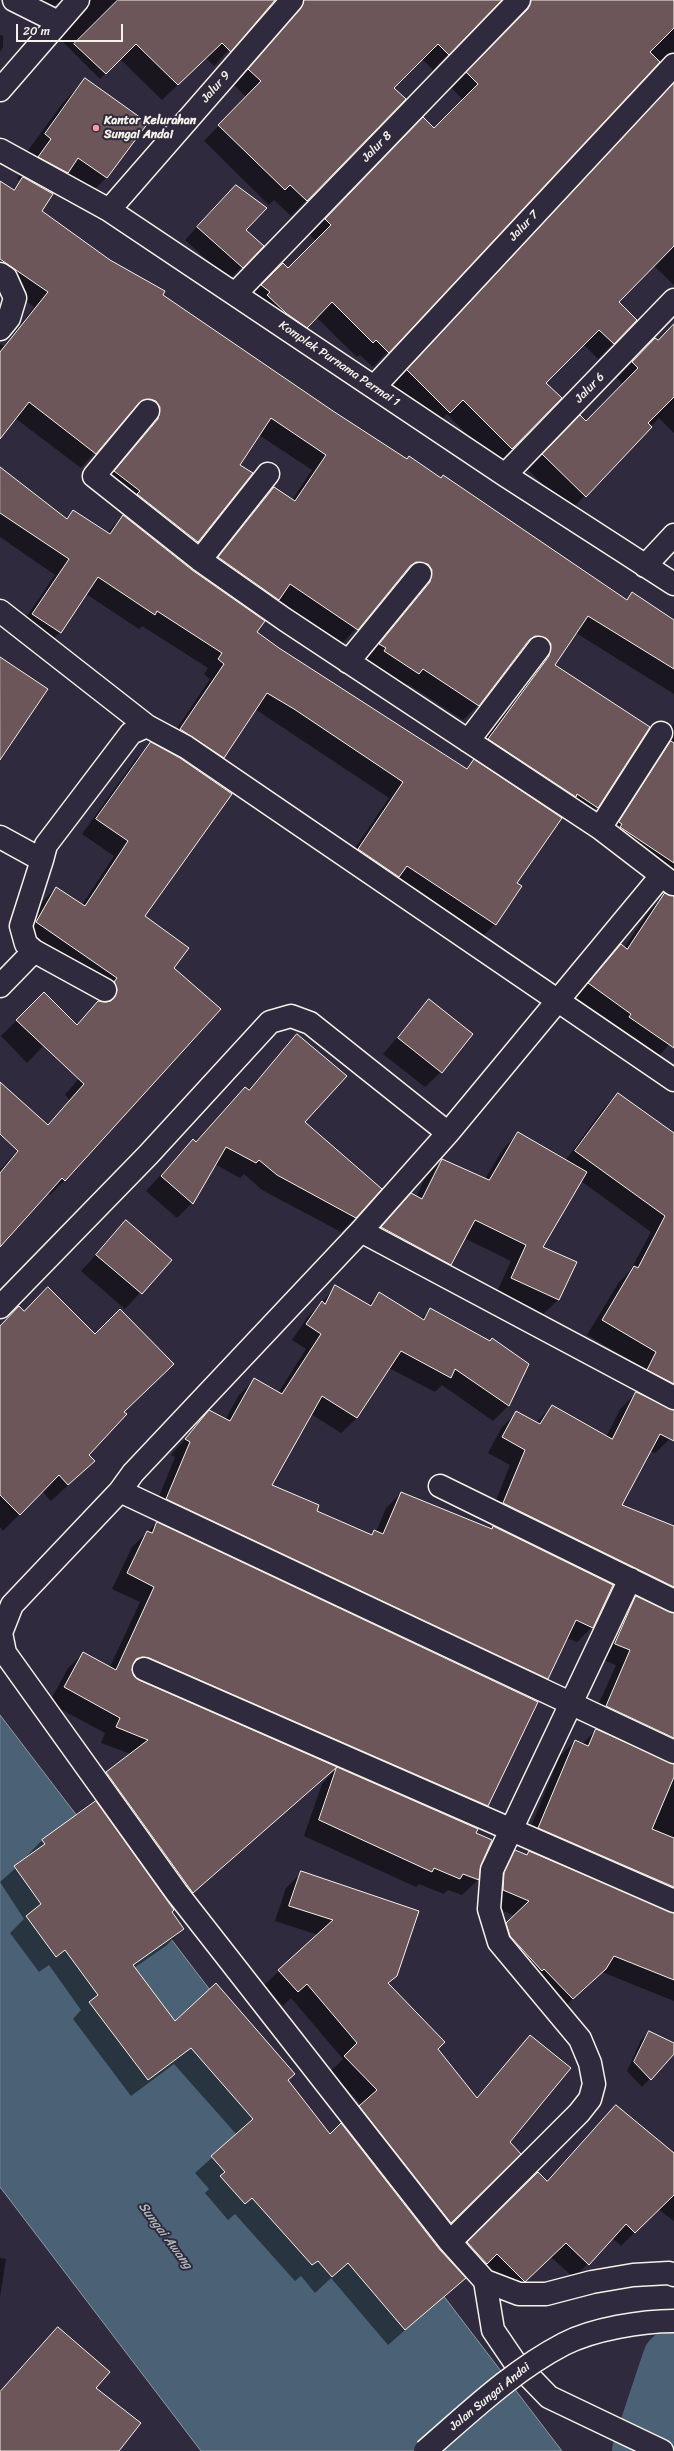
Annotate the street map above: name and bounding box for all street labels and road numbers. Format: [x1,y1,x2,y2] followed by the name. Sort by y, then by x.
[198,68,234,106] street label: Jalur 9
[359,129,395,165] street label: Jalur 8
[506,208,542,244] street label: Jalur 7
[276,318,402,410] street label: Komplek Purnama Permai 1
[572,370,608,406] street label: Jalur 6
[447,2360,533,2434] street label: Jalan Sungai Andai

